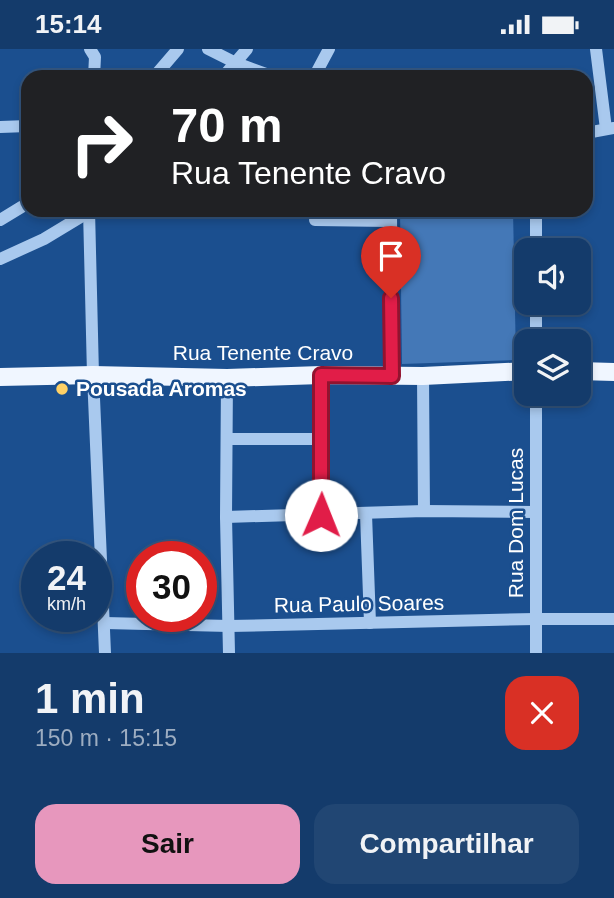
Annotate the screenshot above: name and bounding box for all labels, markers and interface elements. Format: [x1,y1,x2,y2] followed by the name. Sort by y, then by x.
[35,9,102,39] text: 15:14
[56,98,147,189] icon: right
[171,98,283,152] text: 70 m
[171,155,446,191] text: Rua Tenente Cravo
[361,226,421,298] pin
[372,237,410,275] icon: arrive
[514,238,591,406] map controls
[514,238,591,315] button: sound
[514,329,591,406] button: layers
[173,341,353,364] street label: Rua Tenente Cravo
[76,377,247,400] place label: Pousada Aromas
[54,381,70,397] marker: Pousada Aromas
[504,448,527,598] street label: Rua Dom Lucas
[284,478,358,552] position arrow
[126,541,217,632] speed limit sign: 30
[47,558,86,597] text: 24
[274,591,444,616] street label: Rua Paulo Soares
[47,594,86,614] text: km/h
[35,675,145,722] text: 1 min
[505,676,579,750] button: close
[35,725,177,751] text: 150 m · 15:15
[35,804,300,884] button: Sair
[314,804,579,884] button: Compartilhar

